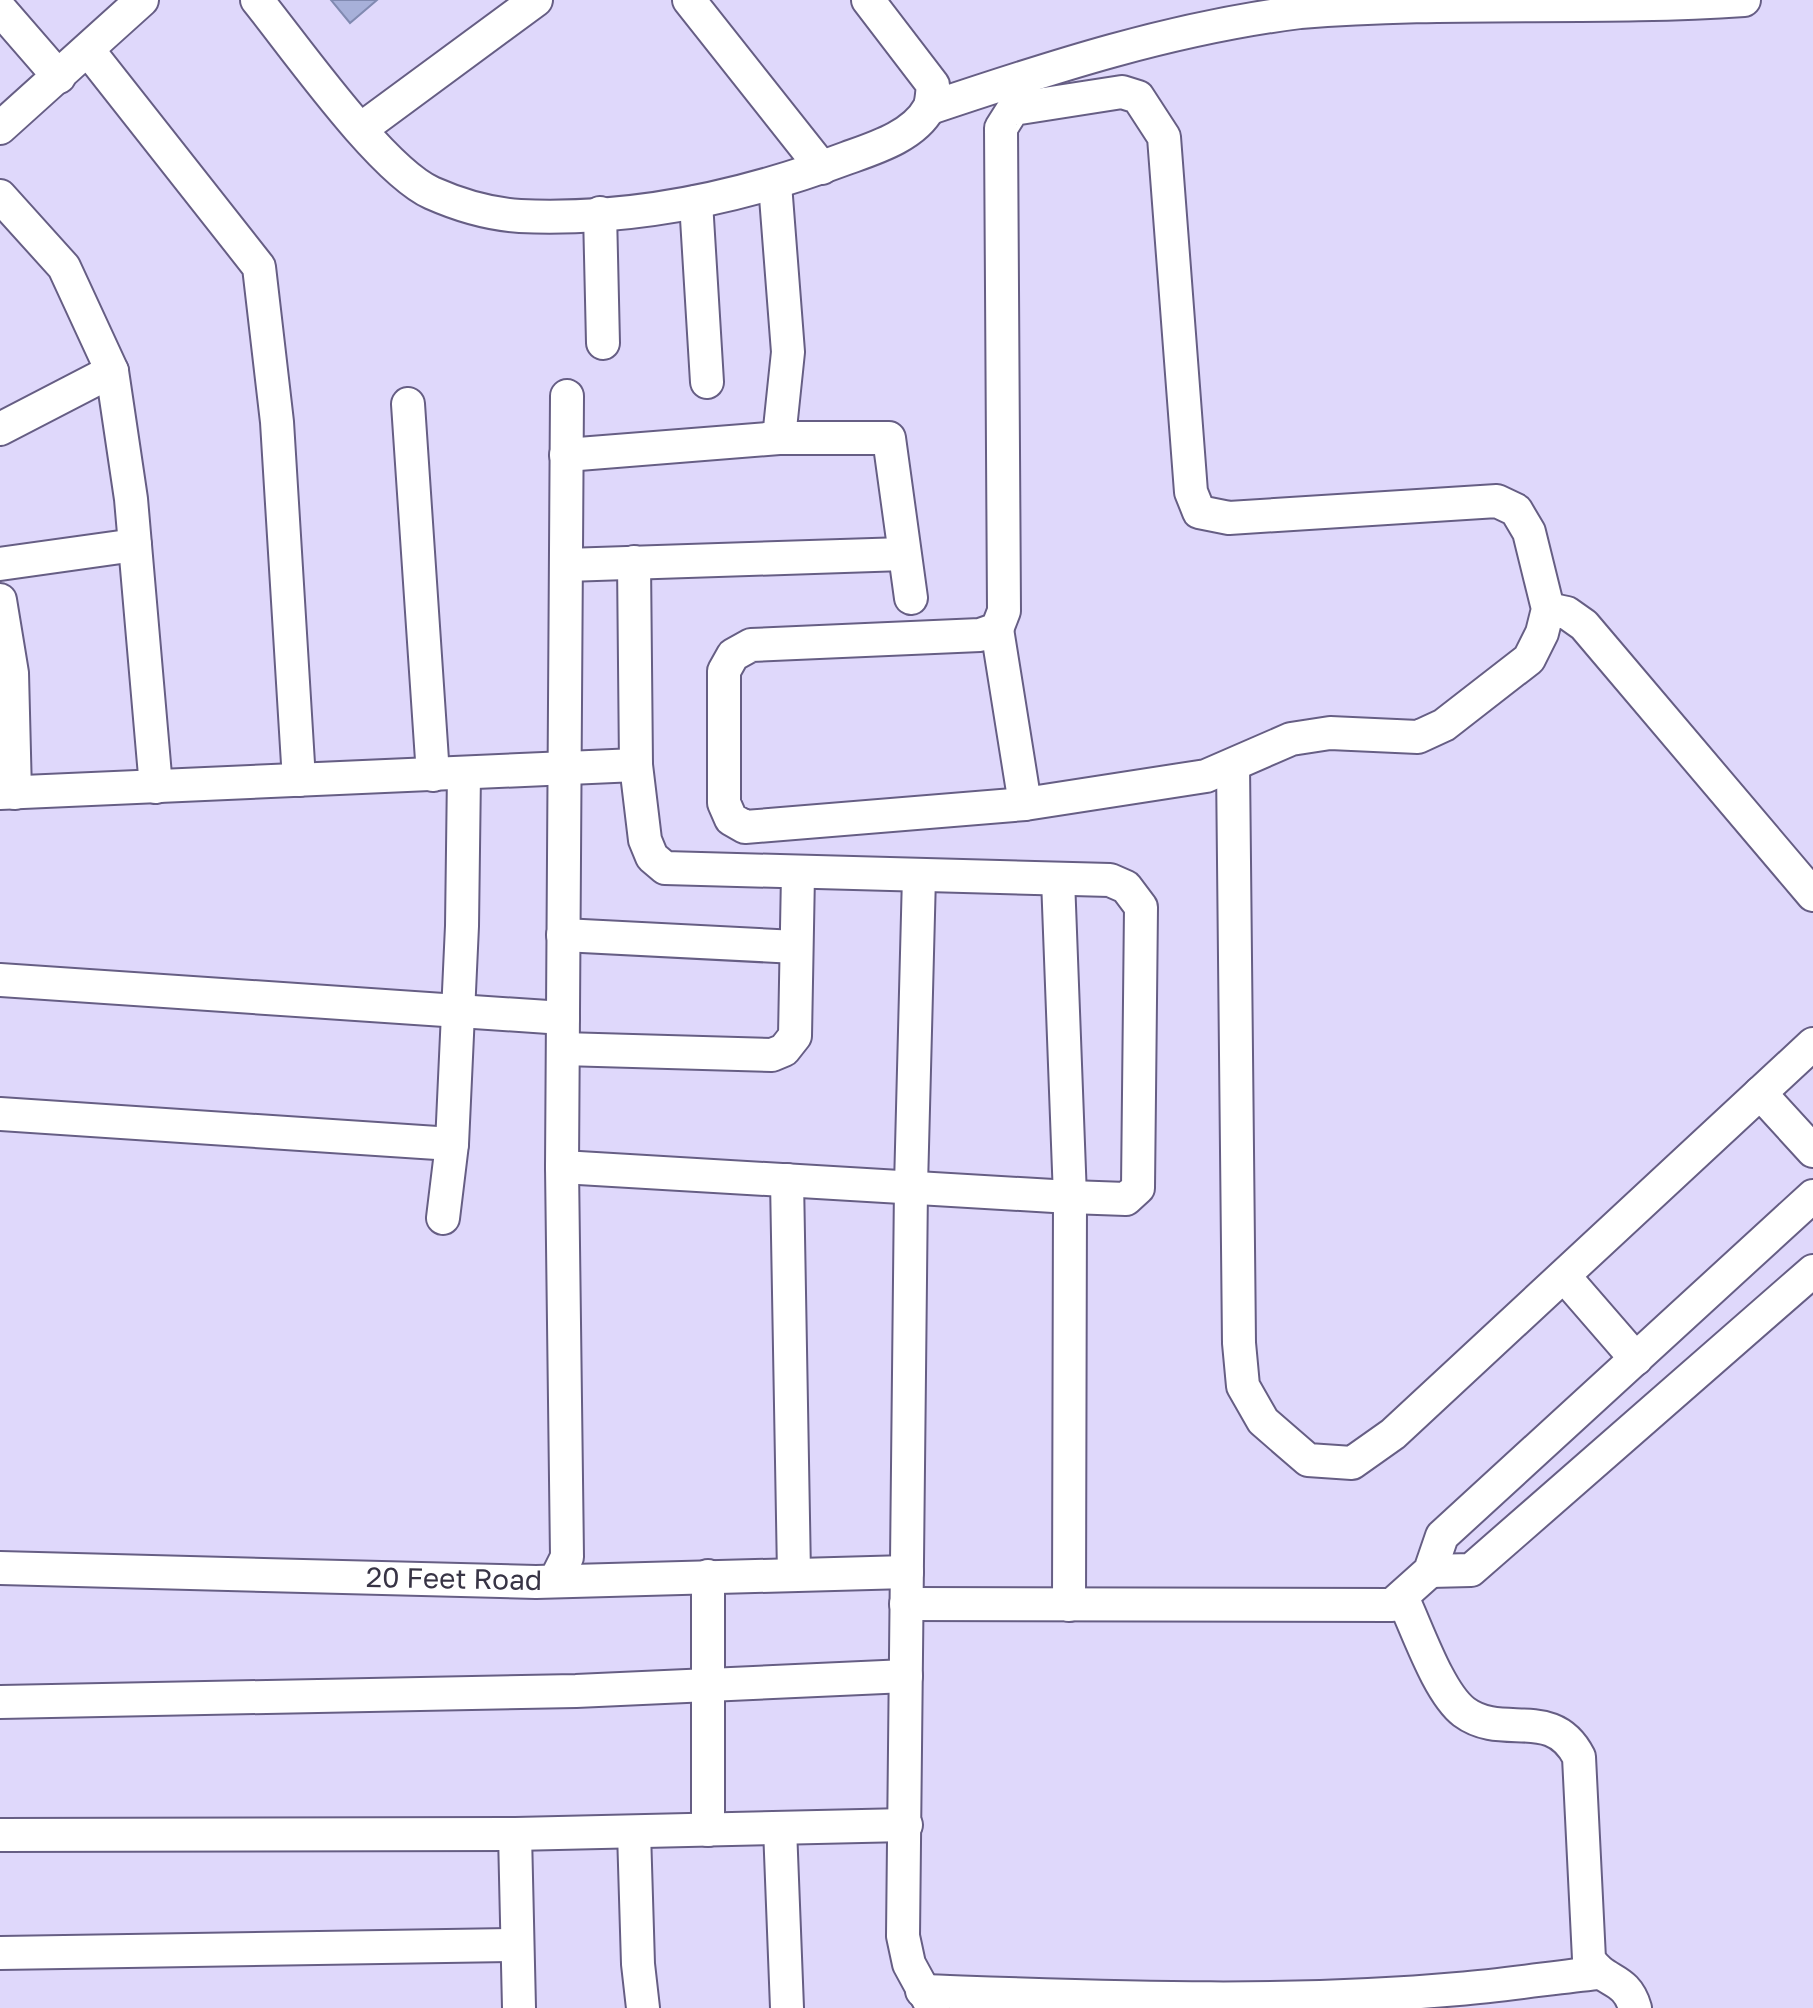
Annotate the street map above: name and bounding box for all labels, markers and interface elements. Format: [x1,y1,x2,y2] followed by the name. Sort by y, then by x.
[366,1560,542,1596] street label: 20 Feet Road

